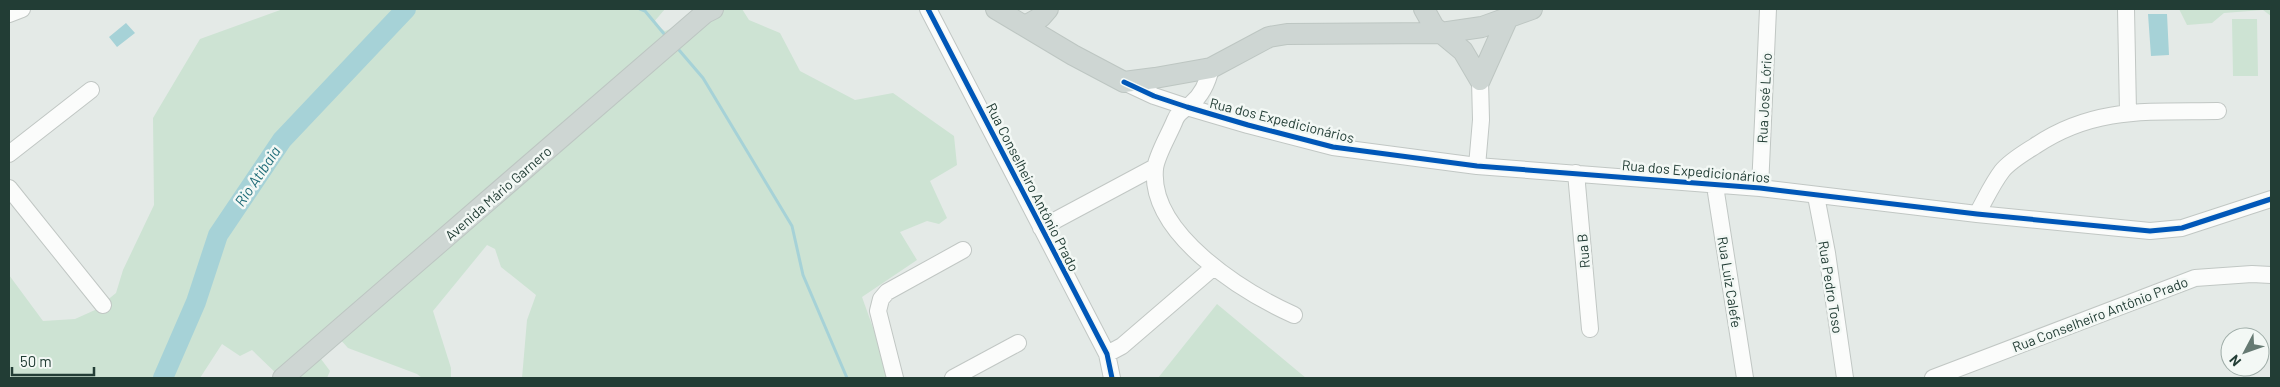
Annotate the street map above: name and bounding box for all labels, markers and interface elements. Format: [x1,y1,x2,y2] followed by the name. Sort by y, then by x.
[1753,52,1775,144] street label: Rua José Lório
[1208,94,1356,146] street label: Rua dos Expedicionários
[983,100,1083,274] street label: Rua Conselheiro Antônio Prado
[230,142,284,209] water label: Rio Atibaia
[441,142,555,244] street label: Avenida Mário Garnero
[1621,156,1771,186] street label: Rua dos Expedicionários
[1573,233,1593,269] street label: Rua B
[1714,235,1746,329] street label: Rua Luiz Calefe
[1815,239,1847,335] street label: Rua Pedro Toso
[2010,273,2190,355] street label: Rua Conselheiro Antônio Prado
[2220,327,2270,377] north arrow
[12,344,95,376] scale bar
[20,352,52,370] text: 50 m
[2225,352,2244,370] text: N

